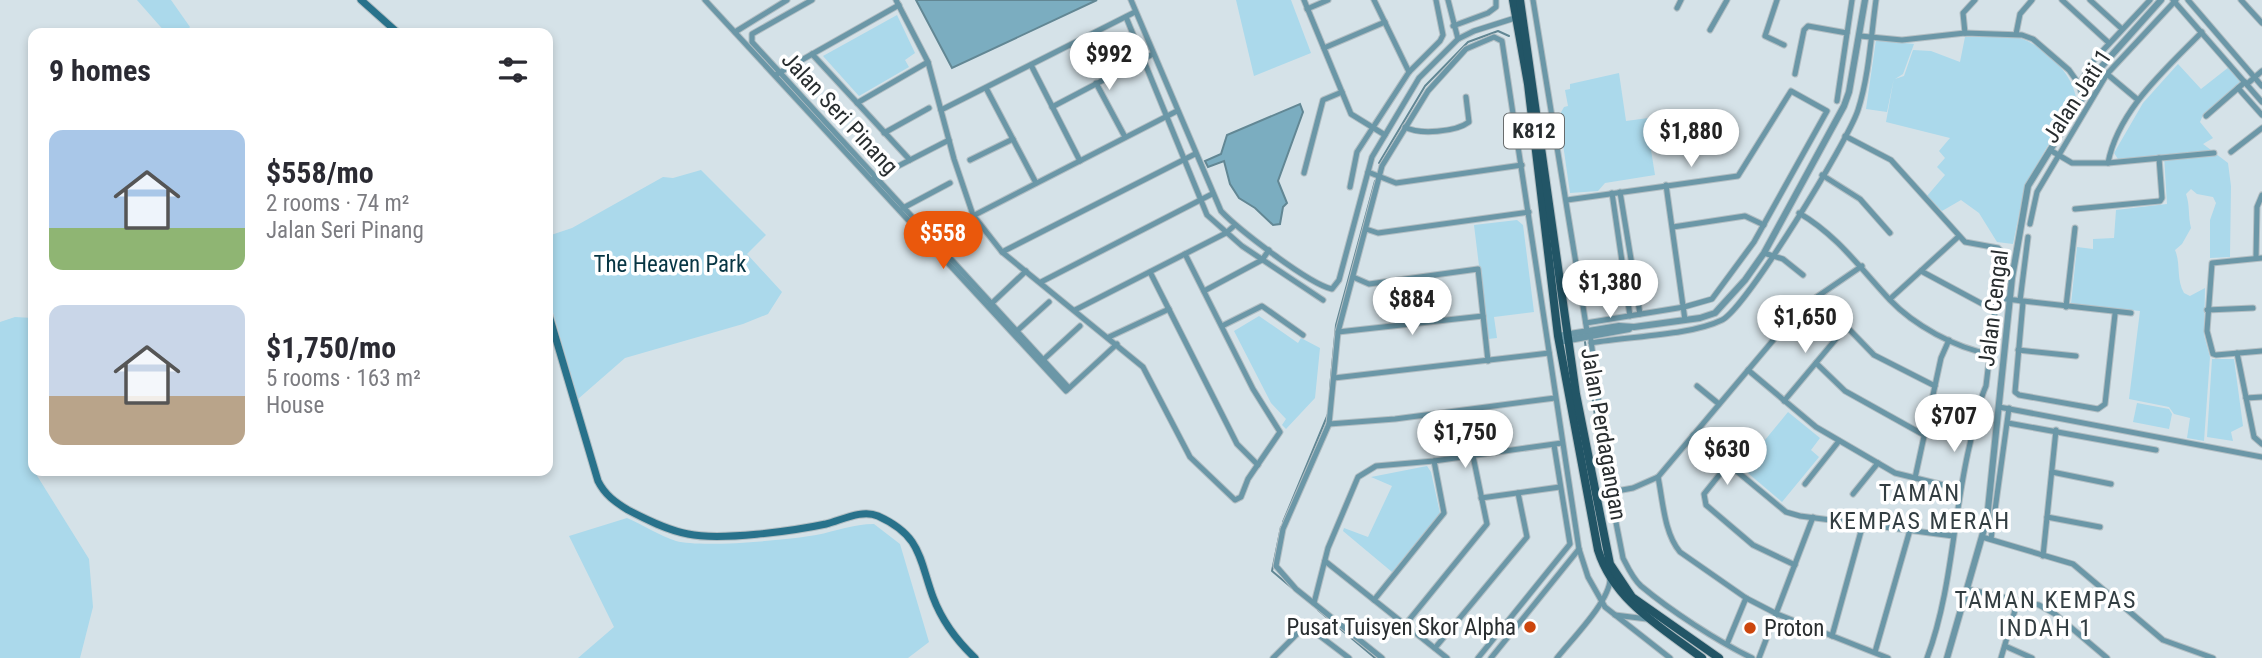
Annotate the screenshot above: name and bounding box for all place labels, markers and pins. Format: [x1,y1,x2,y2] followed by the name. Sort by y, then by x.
[1068,32,1150,92] pin: $992
[1634,110,1748,169] pin: $1,880
[902,212,984,271] pin: $558
[1553,260,1667,320] pin: $1,380
[1371,278,1453,337] pin: $884
[1748,296,1862,355] pin: $1,650
[1913,394,1995,454] pin: $707
[1408,410,1522,470] pin: $1,750
[1686,428,1768,487] pin: $630
[1286,614,1516,641] place label: Pusat Tuisyen Skor Alpha
[1764,615,1824,642] place label: Proton
[1522,619,1538,635] marker: Pusat Tuisyen Skor Alpha
[1742,620,1758,636] marker: Proton

